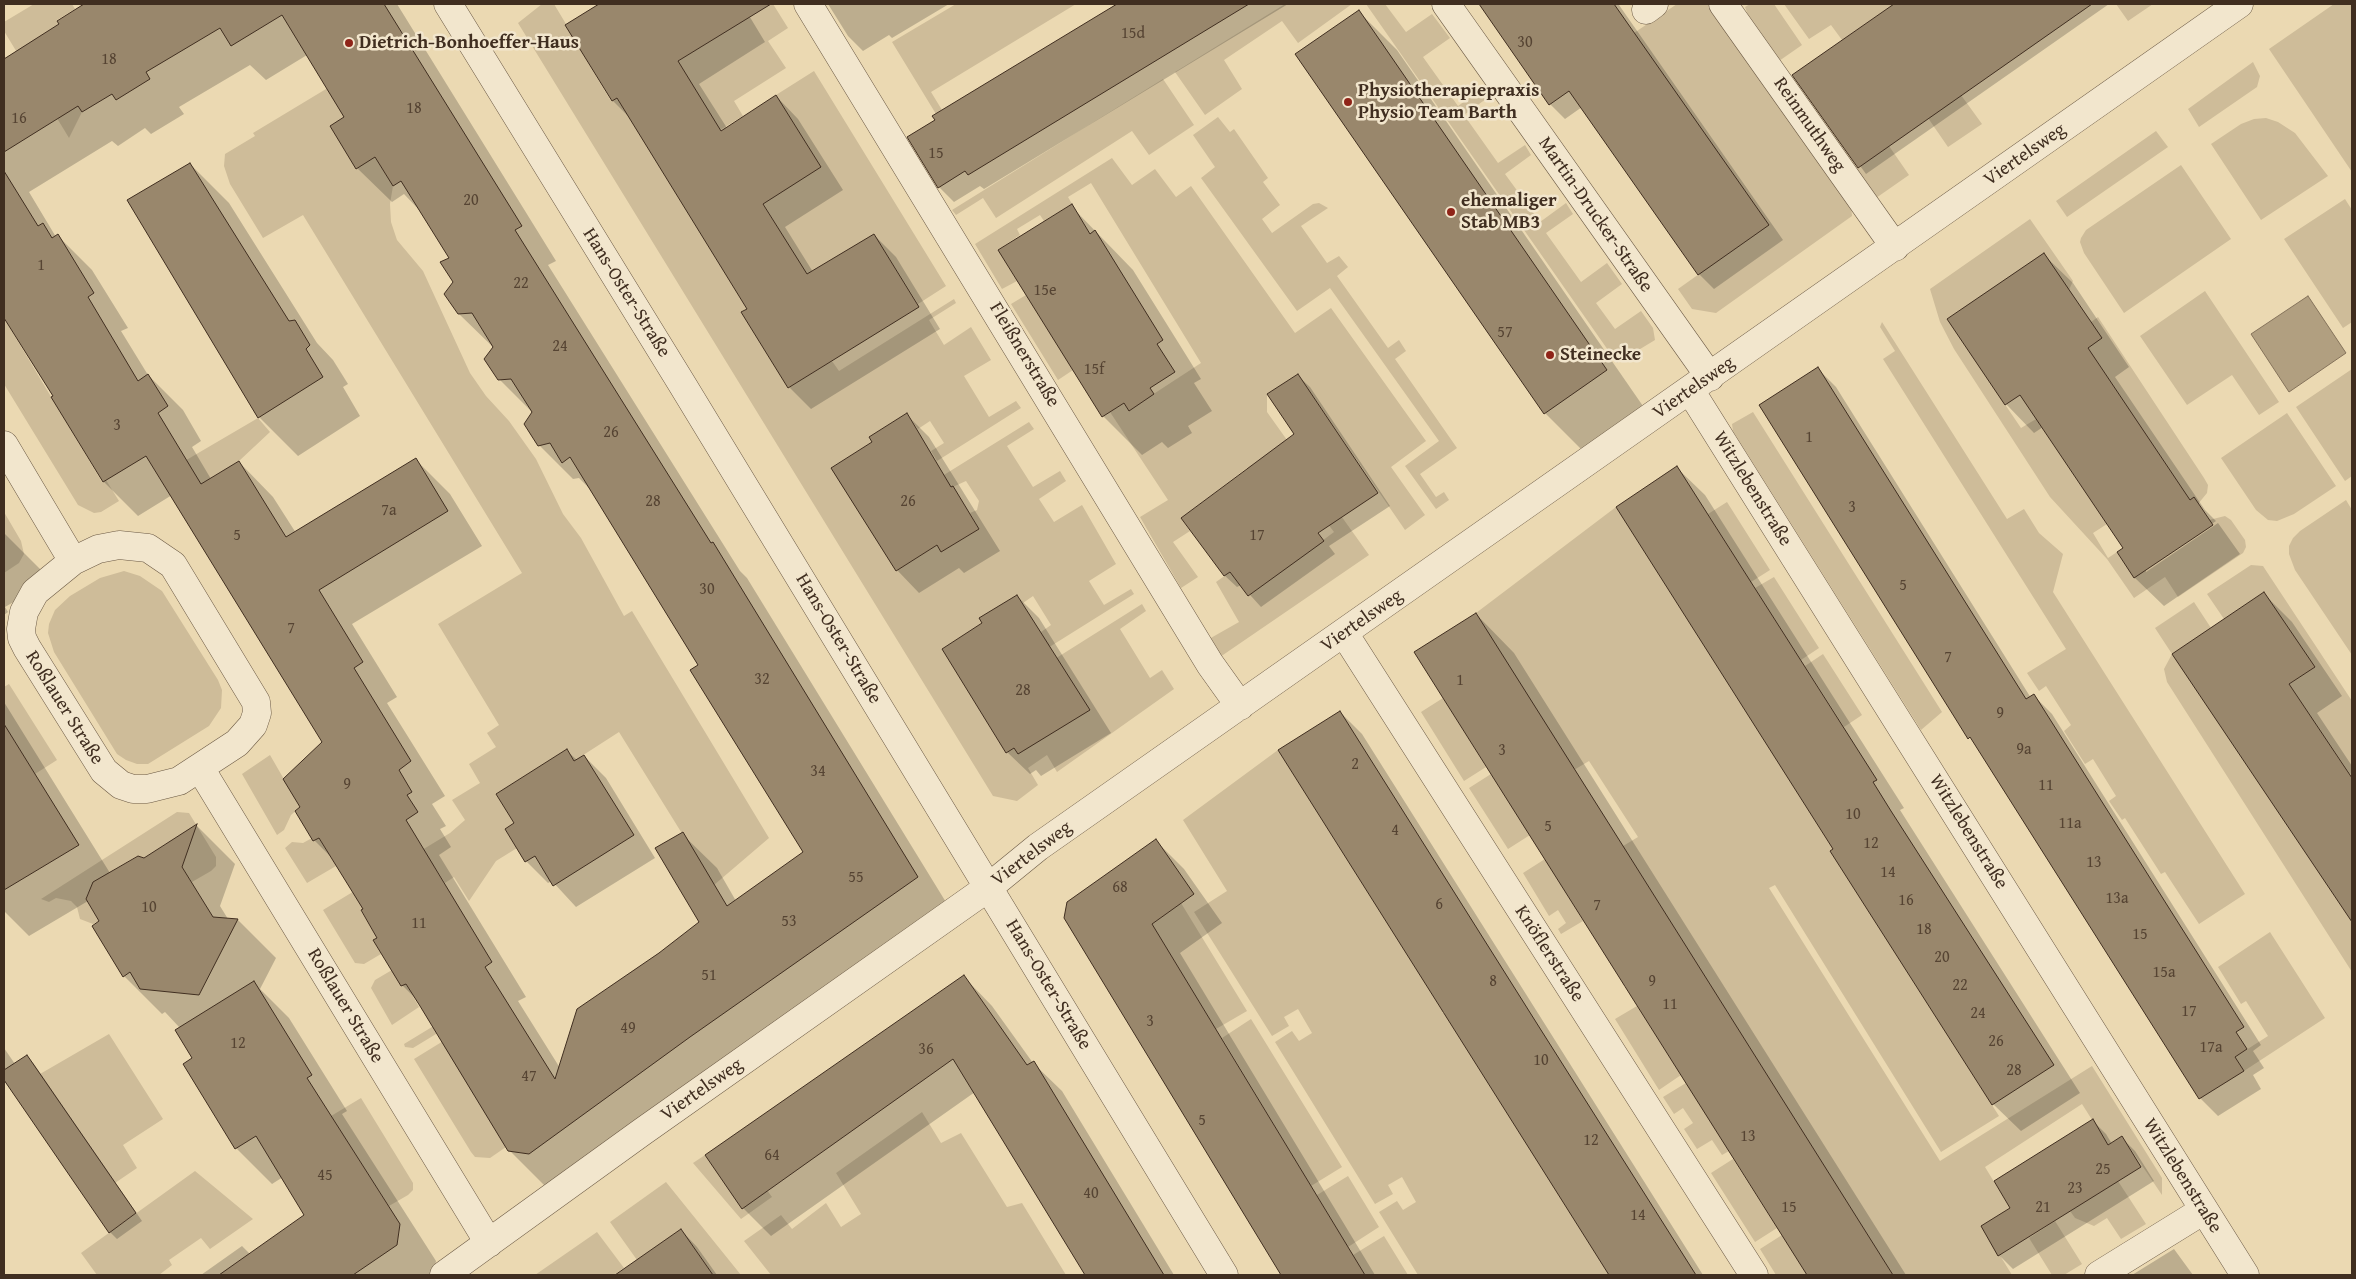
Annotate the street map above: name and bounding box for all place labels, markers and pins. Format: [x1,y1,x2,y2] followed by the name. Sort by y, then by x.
[359,32,579,54] place label: Dietrich-Bonhoeffer-Haus
[343,37,355,49] marker: Dietrich-Bonhoeffer-Haus
[1358,80,1539,124] place label: Physiotherapiepraxis Physio Team Barth
[1342,96,1354,108] marker: Physiotherapiepraxis Physio Team Barth
[1461,190,1557,234] place label: ehemaliger Stab MB3
[1445,206,1457,218] marker: ehemaliger Stab MB3
[1560,344,1641,366] place label: Steinecke
[1544,349,1556,361] marker: Steinecke

